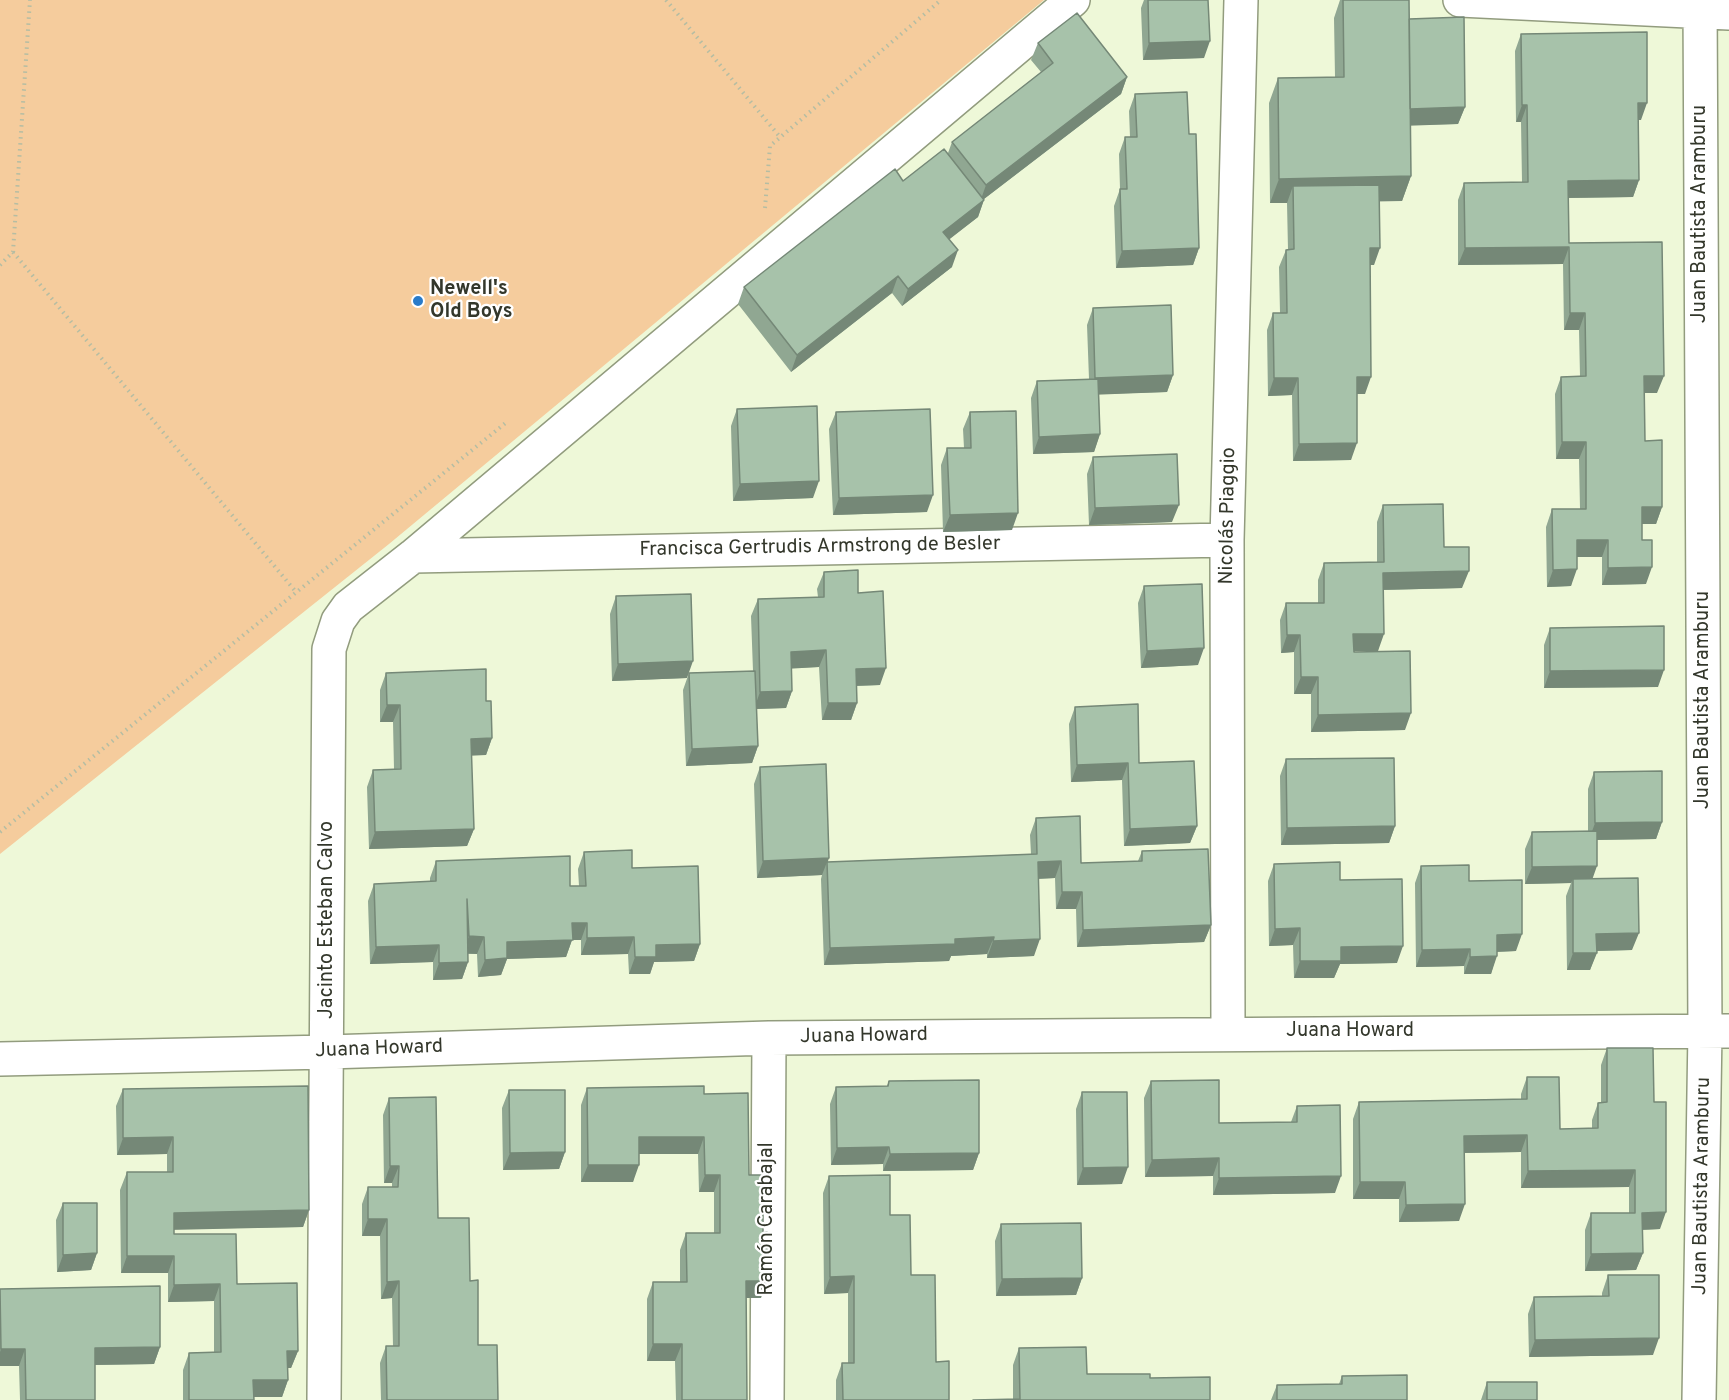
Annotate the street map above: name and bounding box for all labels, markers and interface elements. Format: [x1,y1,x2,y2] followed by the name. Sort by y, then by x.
[1689,105,1713,323] street label: Juan Bautista Aramburu
[430,278,513,325] place label: Newell's Old Boys
[411,294,425,308] marker: Newell's Old Boys
[1216,447,1242,585] street label: Nicolás Piaggio
[639,533,1001,563] street label: Francisca Gertrudis Armstrong de Besler
[1692,591,1716,809] street label: Juan Bautista Aramburu
[316,821,340,1019] street label: Jacinto Esteban Calvo
[1286,1020,1414,1044] street label: Juana Howard
[800,1024,928,1050] street label: Juana Howard
[315,1036,443,1064] street label: Juana Howard
[1689,1077,1717,1295] street label: Juan Bautista Aramburu
[756,1142,780,1296] street label: Ramón Carabajal

